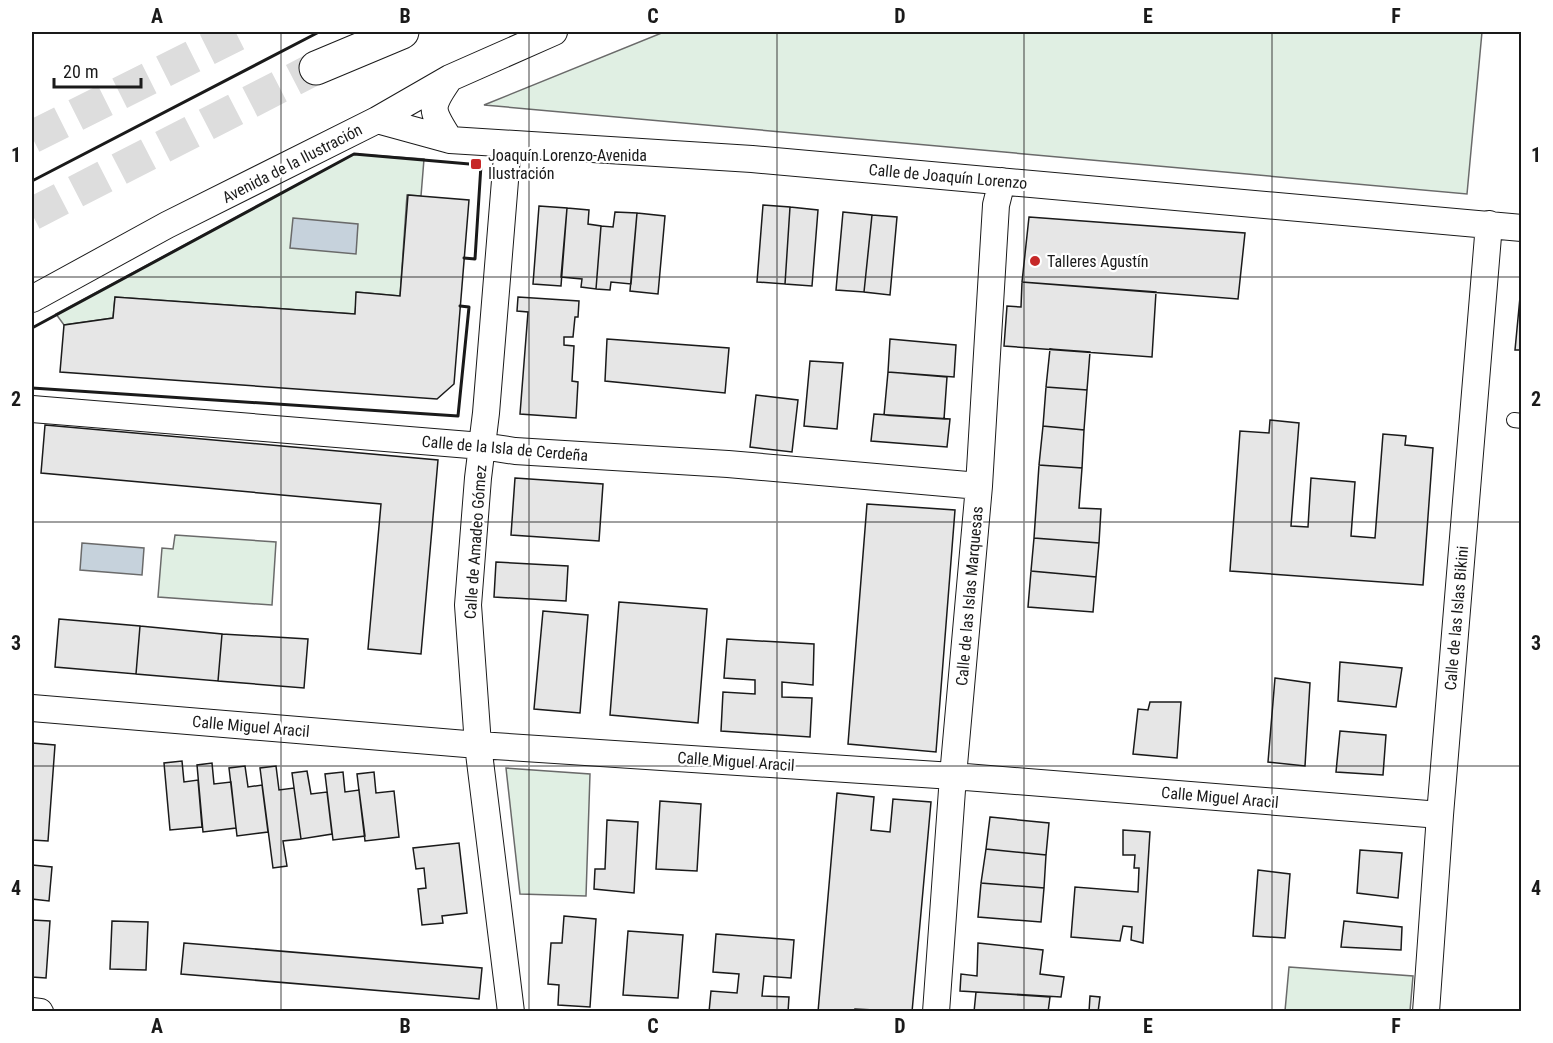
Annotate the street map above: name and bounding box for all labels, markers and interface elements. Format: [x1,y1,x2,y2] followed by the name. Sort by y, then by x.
[151,4,163,28] text: A
[399,4,411,28] text: B
[647,4,659,28] text: C
[894,4,906,28] text: D
[1143,4,1153,28] text: E
[1391,4,1401,28] text: F
[54,51,141,89] scale bar
[63,61,98,82] text: 20 m
[219,120,365,207] street label: Avenida de la Ilustración
[11,143,21,167] text: 1
[1531,143,1541,167] text: 1
[488,146,647,183] place label: Joaquín Lorenzo-Avenida Ilustración
[469,157,483,171] marker: Joaquín Lorenzo-Avenida Ilustración
[868,160,1028,193] street label: Calle de Joaquín Lorenzo
[1047,252,1149,271] place label: Talleres Agustín
[1028,254,1042,268] marker: Talleres Agustín
[11,387,21,411] text: 2
[1531,387,1541,411] text: 2
[421,432,589,465] street label: Calle de la Isla de Cerdeña
[461,464,490,620] street label: Calle de Amadeo Gómez
[952,505,987,687] street label: Calle de las Islas Marquesas
[1441,545,1472,691] street label: Calle de las Islas Bikini
[11,631,21,655] text: 3
[1531,631,1541,655] text: 3
[192,712,310,741] street label: Calle Miguel Aracil
[677,748,795,775] street label: Calle Miguel Aracil
[1161,783,1279,812] street label: Calle Miguel Aracil
[11,876,21,900] text: 4
[1531,876,1541,900] text: 4
[151,1014,163,1038] text: A
[399,1014,411,1038] text: B
[647,1014,659,1038] text: C
[894,1014,906,1038] text: D
[1143,1014,1153,1038] text: E
[1391,1014,1401,1038] text: F

